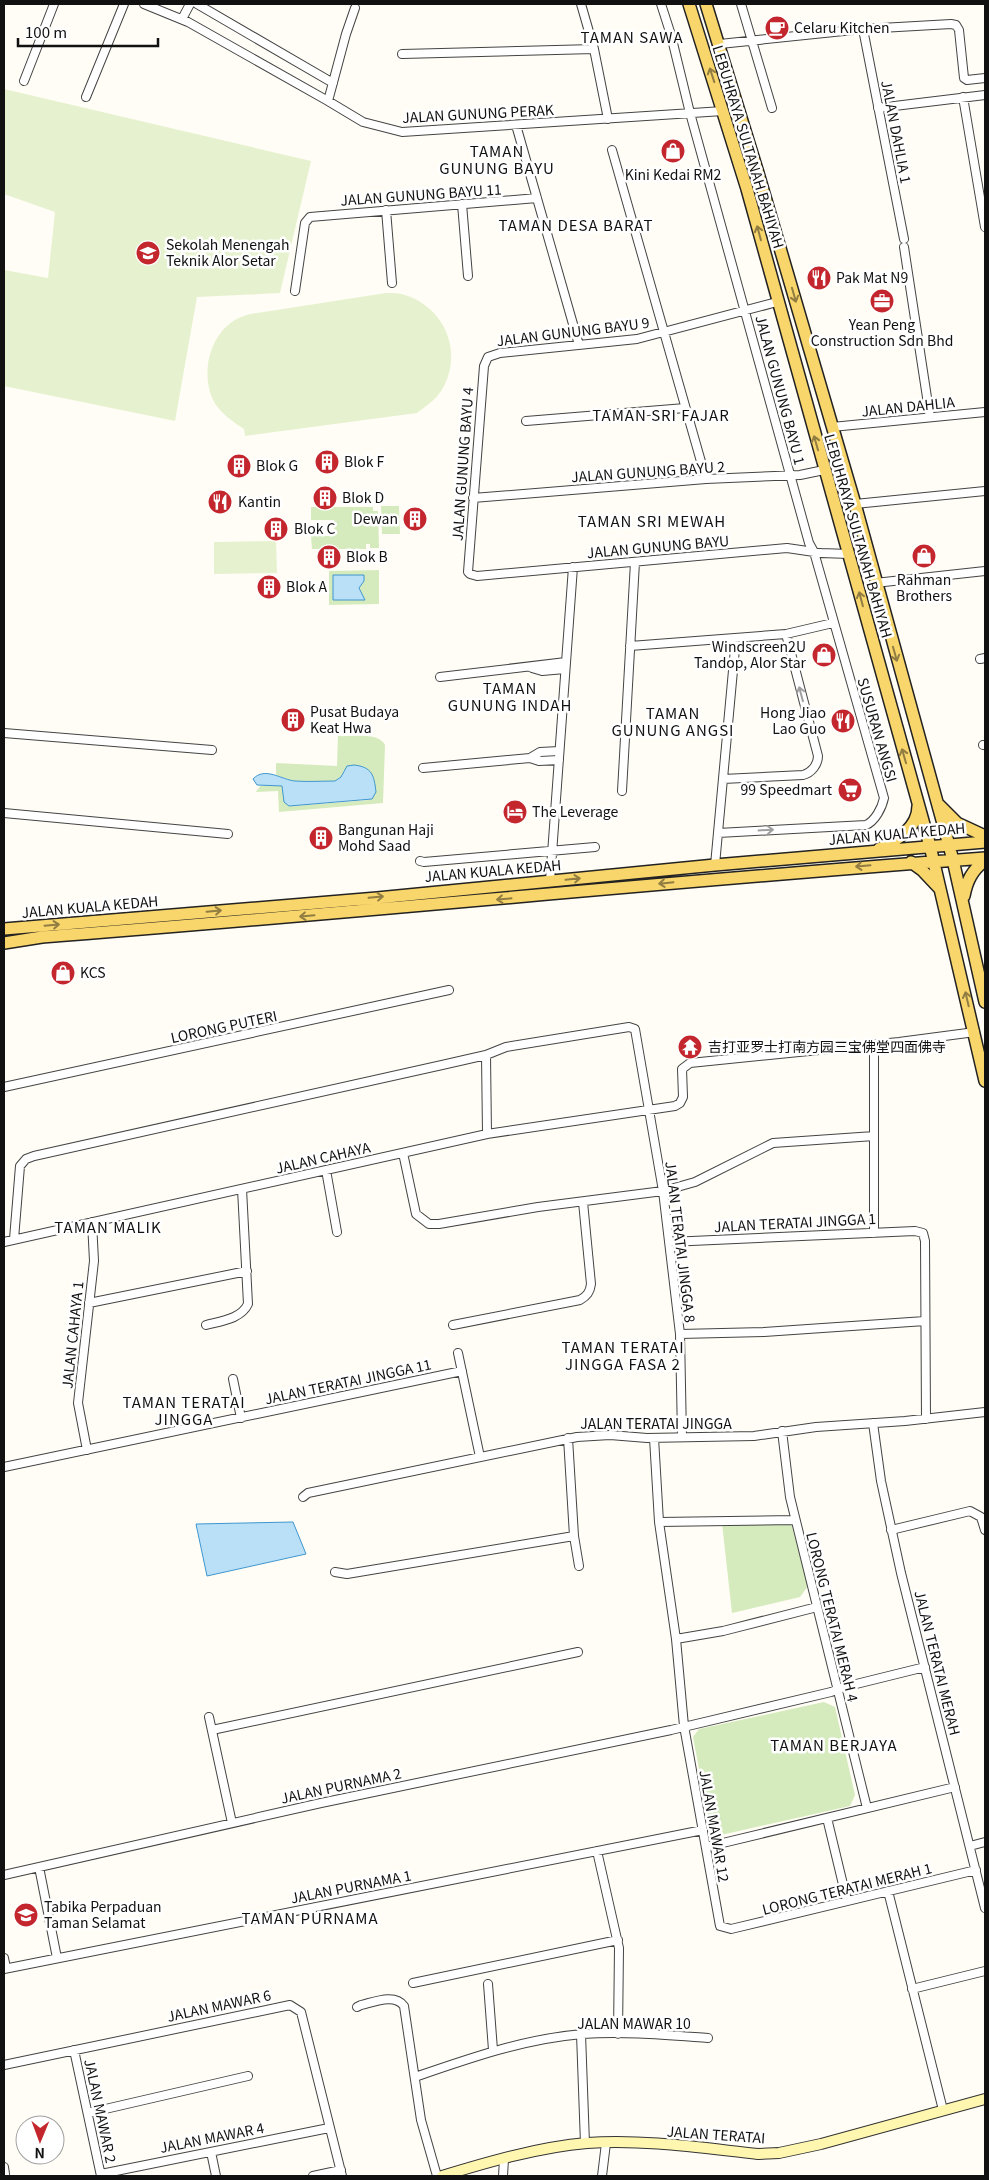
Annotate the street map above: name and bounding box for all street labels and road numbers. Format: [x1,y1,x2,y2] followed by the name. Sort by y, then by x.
[708,43,789,251] street label: LEBUHRAYA SULTANAH BAHIYAH
[877,79,917,185] street label: JALAN DAHLIA 1
[402,99,554,127] street label: JALAN GUNUNG PERAK
[340,178,502,210] street label: JALAN GUNUNG BAYU 11
[495,312,651,350] street label: JALAN GUNUNG BAYU 9
[751,313,811,467] street label: JALAN GUNUNG BAYU 1
[447,386,477,541] street label: JALAN GUNUNG BAYU 4
[860,391,956,421] street label: JALAN DAHLIA
[820,431,898,640] street label: LEBUHRAYA SULTANAH BAHIYAH
[570,456,726,486] street label: JALAN GUNUNG BAYU 2
[586,530,730,562] street label: JALAN GUNUNG BAYU
[853,675,902,784] street label: SUSURAN ANGSI
[828,817,966,849] street label: JALAN KUALA KEDAH
[424,854,562,886] street label: JALAN KUALA KEDAH
[21,890,159,922] street label: JALAN KUALA KEDAH
[169,1005,279,1047] street label: LORONG PUTERI
[273,1136,373,1178] street label: JALAN CAHAYA
[661,1160,701,1324] street label: JALAN TERATAI JINGGA 8
[713,1208,876,1236] street label: JALAN TERATAI JINGGA 1
[56,1280,88,1390] street label: JALAN CAHAYA 1
[263,1354,433,1408] street label: JALAN TERATAI JINGGA 11
[580,1413,732,1433] street label: JALAN TERATAI JINGGA
[802,1530,864,1704] street label: LORONG TERATAI MERAH 4
[910,1588,966,1737] street label: JALAN TERATAI MERAH
[279,1762,403,1808] street label: JALAN PURNAMA 2
[695,1768,735,1884] street label: JALAN MAWAR 12
[760,1857,934,1919] street label: LORONG TERATAI MERAH 1
[289,1865,413,1908] street label: JALAN PURNAMA 1
[165,1984,273,2026] street label: JALAN MAWAR 6
[577,2013,691,2033] street label: JALAN MAWAR 10
[80,2057,122,2165] street label: JALAN MAWAR 2
[158,2117,266,2157] street label: JALAN MAWAR 4
[666,2121,766,2147] street label: JALAN TERATAI

